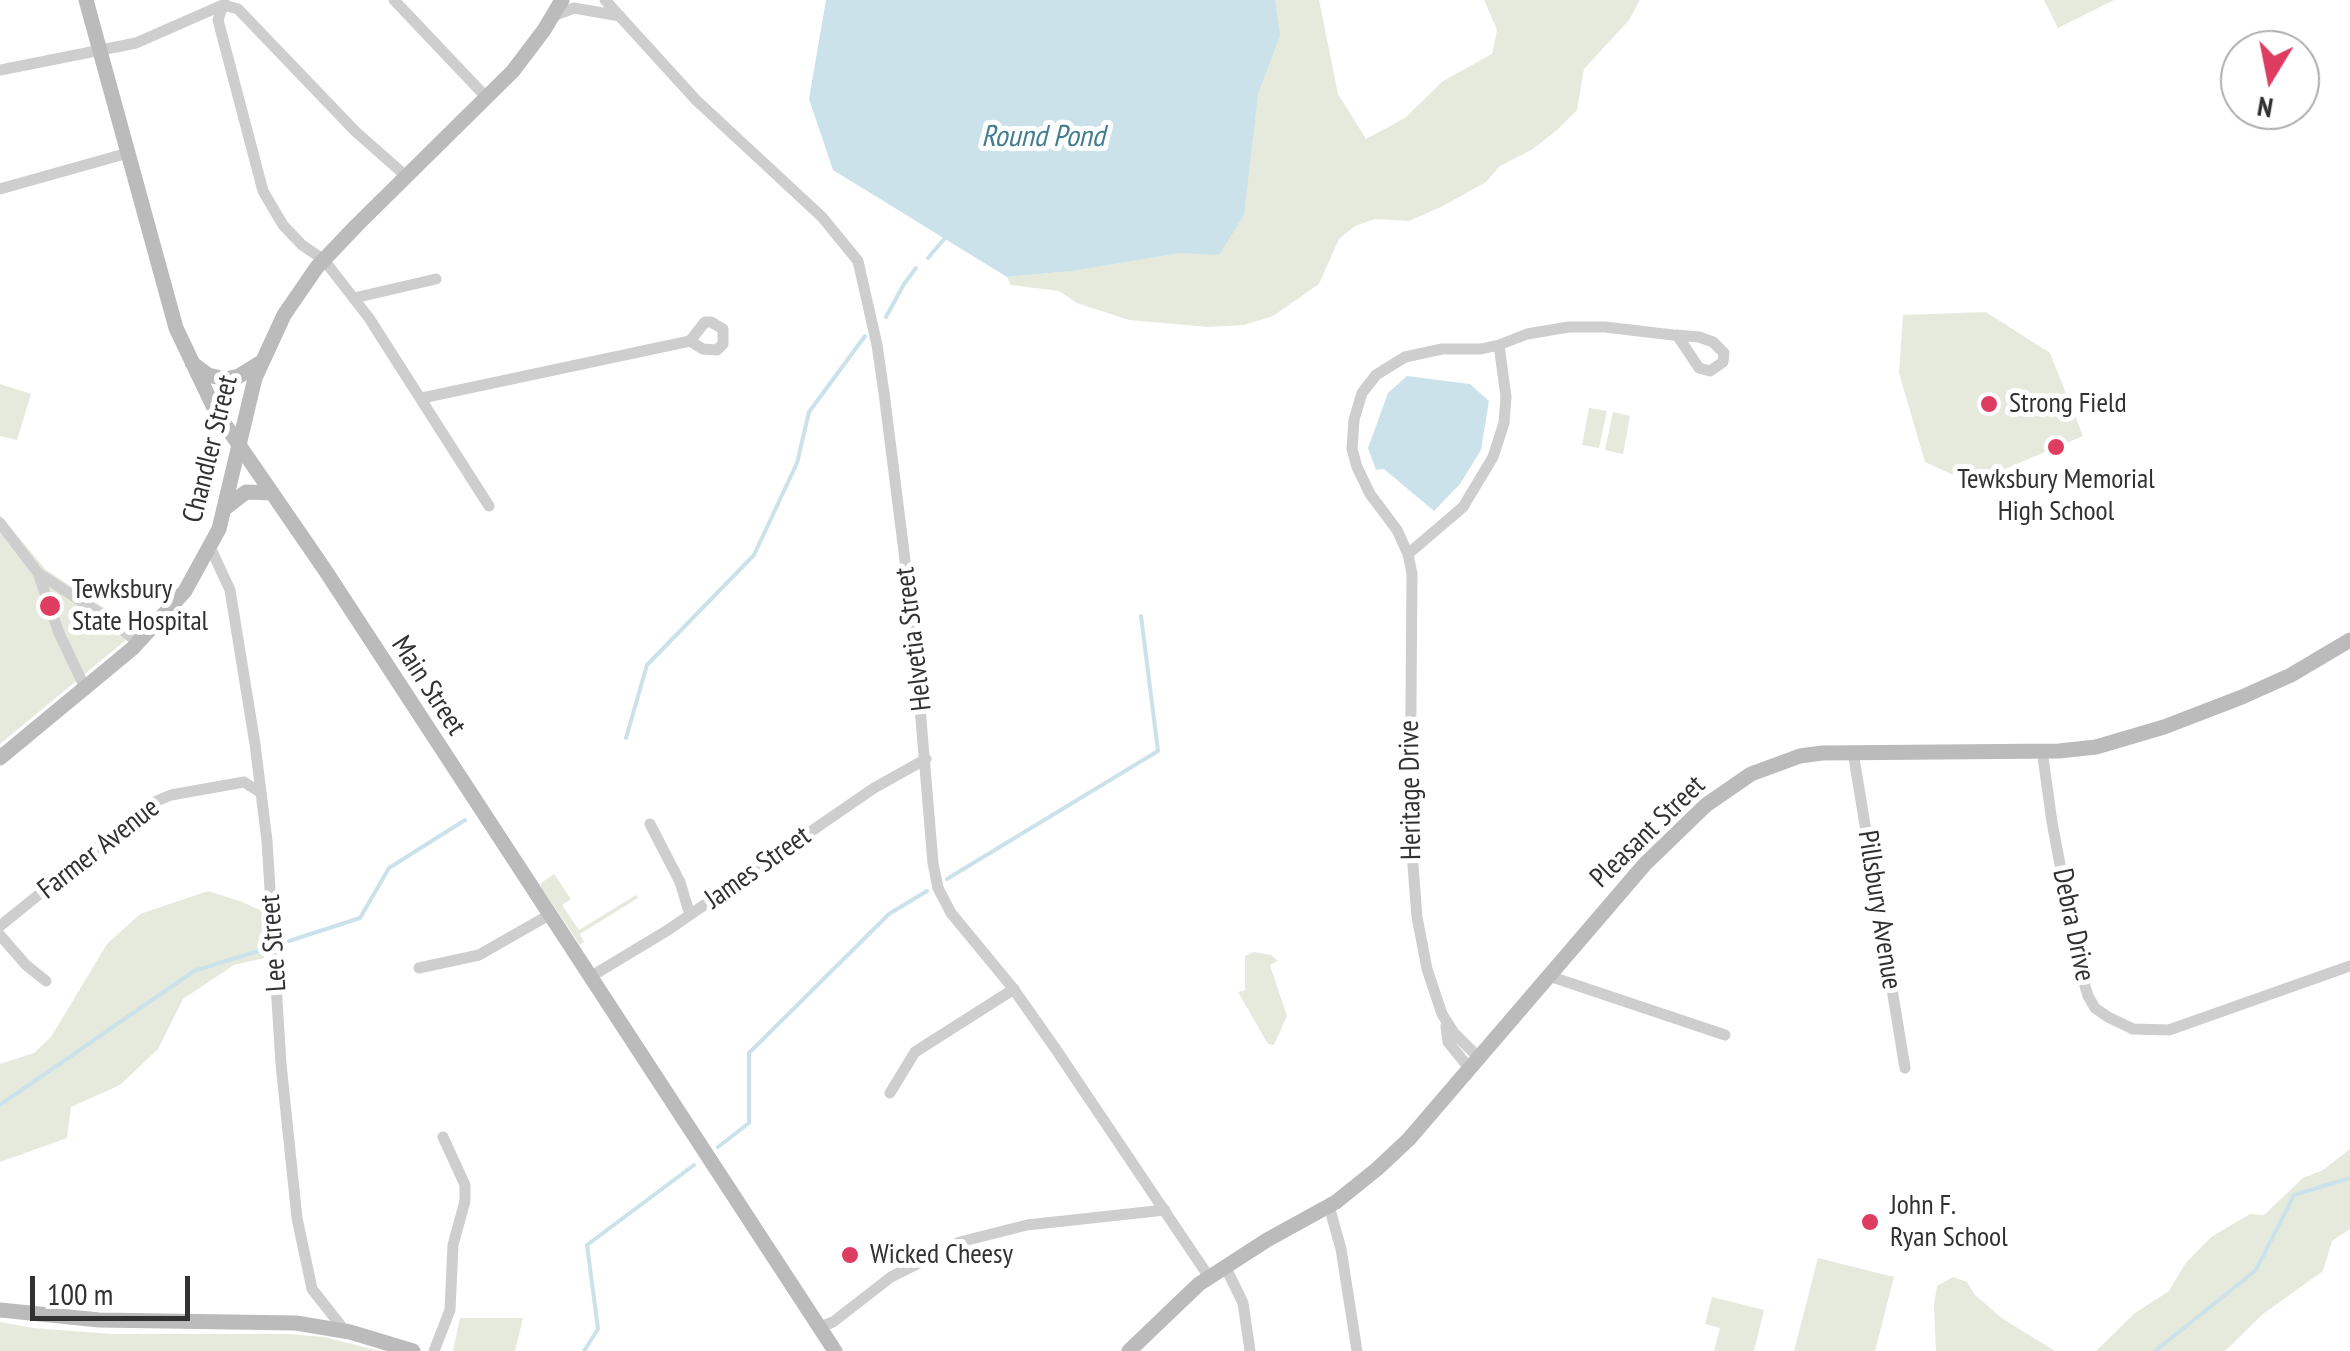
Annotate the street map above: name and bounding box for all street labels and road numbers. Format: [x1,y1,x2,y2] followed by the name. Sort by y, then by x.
[177,372,245,526] street label: Chandler Street
[889,565,939,713] street label: Helvetia Street
[384,630,472,742] street label: Main Street
[1393,720,1429,860] street label: Heritage Drive
[1584,769,1712,895] street label: Pleasant Street
[32,791,166,907] street label: Farmer Avenue
[699,820,817,916] street label: James Street
[1850,828,1908,992] street label: Pillsbury Avenue
[2045,866,2101,984] street label: Debra Drive
[254,893,294,993] street label: Lee Street

